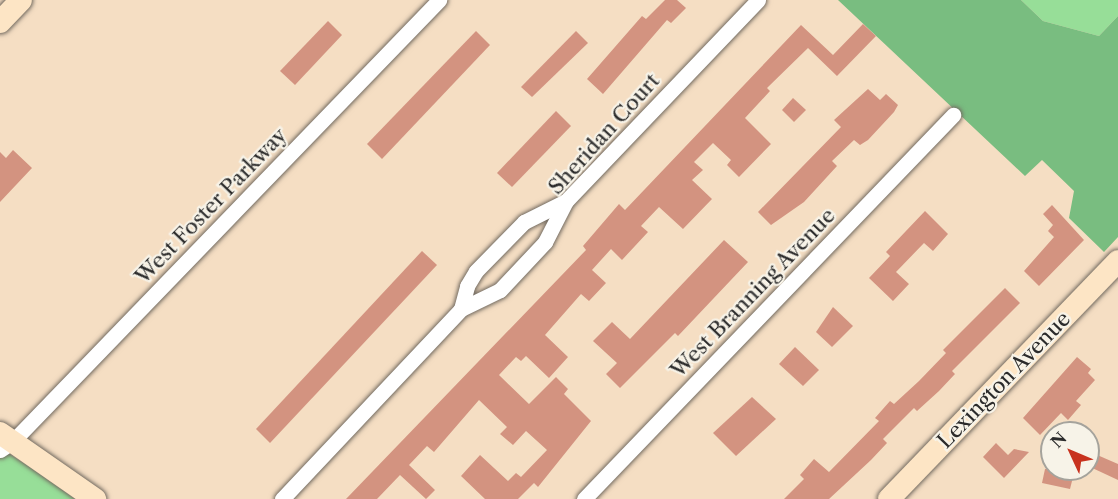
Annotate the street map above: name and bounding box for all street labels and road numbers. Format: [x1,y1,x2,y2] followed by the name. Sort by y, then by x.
[543,68,665,200] street label: Sheridan Court
[130,123,292,289] street label: West Foster Parkway
[665,203,841,383] street label: West Branning Avenue
[932,306,1076,454] street label: Lexington Avenue

